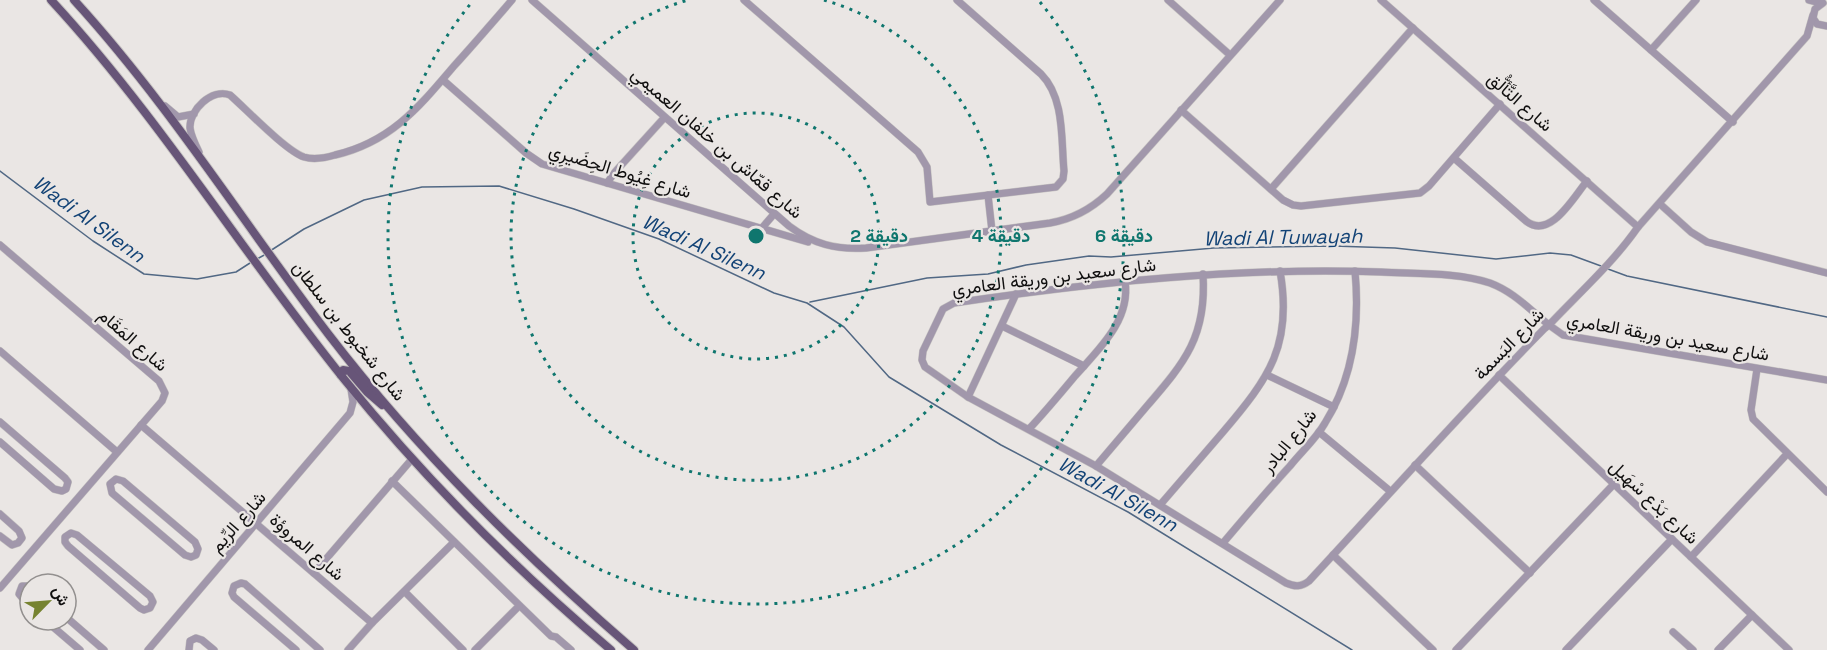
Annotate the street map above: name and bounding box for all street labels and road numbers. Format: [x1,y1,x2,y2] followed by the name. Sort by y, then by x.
[624,62,808,226] street label: شارع قمّاش بن خلفان العميمي
[1482,65,1560,137] street label: شارع التَّألُّق
[545,138,694,207] street label: شارع غِيُوط الحِضَيرِي
[951,253,1158,304] street label: شارع سعيد بن وريقة العامري
[287,256,411,406] street label: شارع شخبوط بن سلطان
[93,303,173,377] street label: شارع المَقَام
[1469,303,1549,385] street label: شارع البَسمة
[1564,307,1771,370] street label: شارع سعيد بن وريقة العامري
[1255,404,1322,479] street label: شارع البادر
[1604,454,1704,550] street label: شارع بَدْع سْهَيل
[205,486,271,558] street label: شارع الرِّيم
[265,508,349,586] street label: شارع المروؤة

